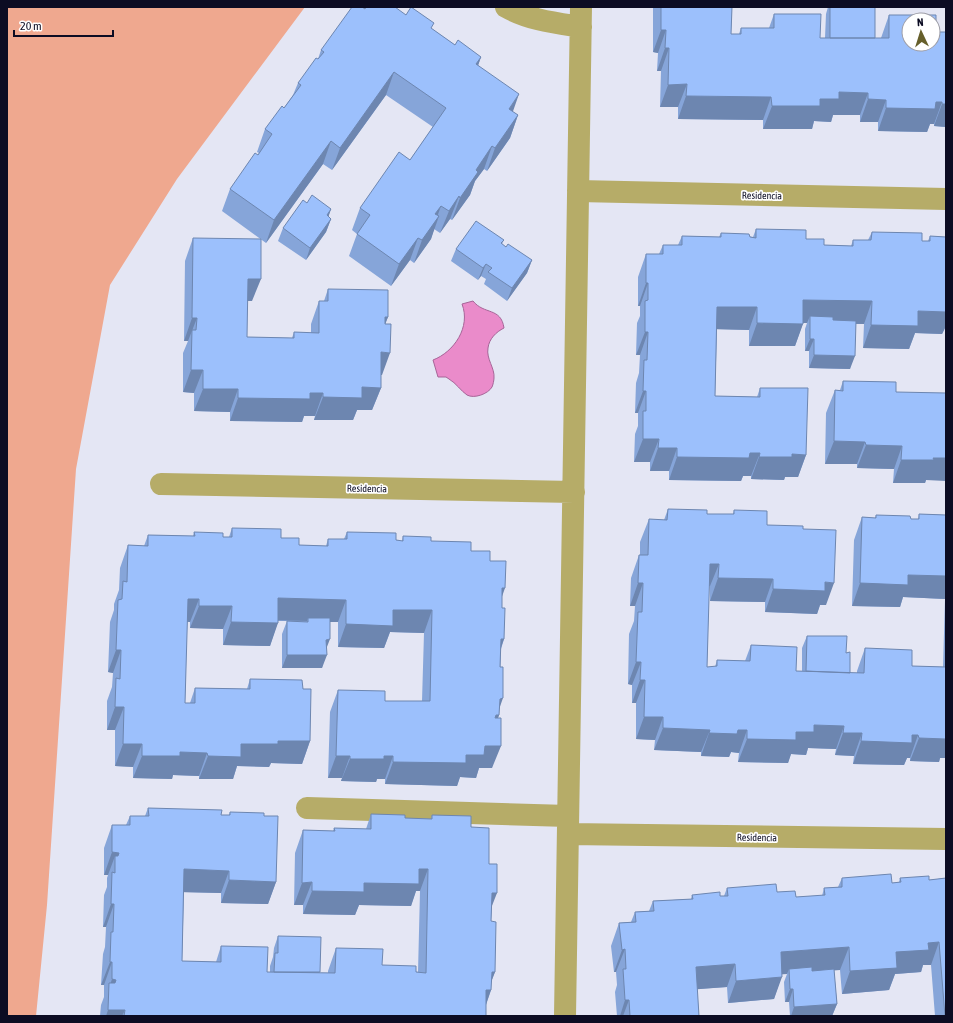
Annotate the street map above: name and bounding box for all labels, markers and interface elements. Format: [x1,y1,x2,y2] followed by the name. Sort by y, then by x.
[14,12,113,38] scale bar
[901,12,941,52] north arrow
[917,16,924,28] text: N
[20,19,42,33] text: 20 m
[742,190,783,201] street label: Residencia
[347,483,388,494] street label: Residencia
[737,832,778,843] street label: Residencia

